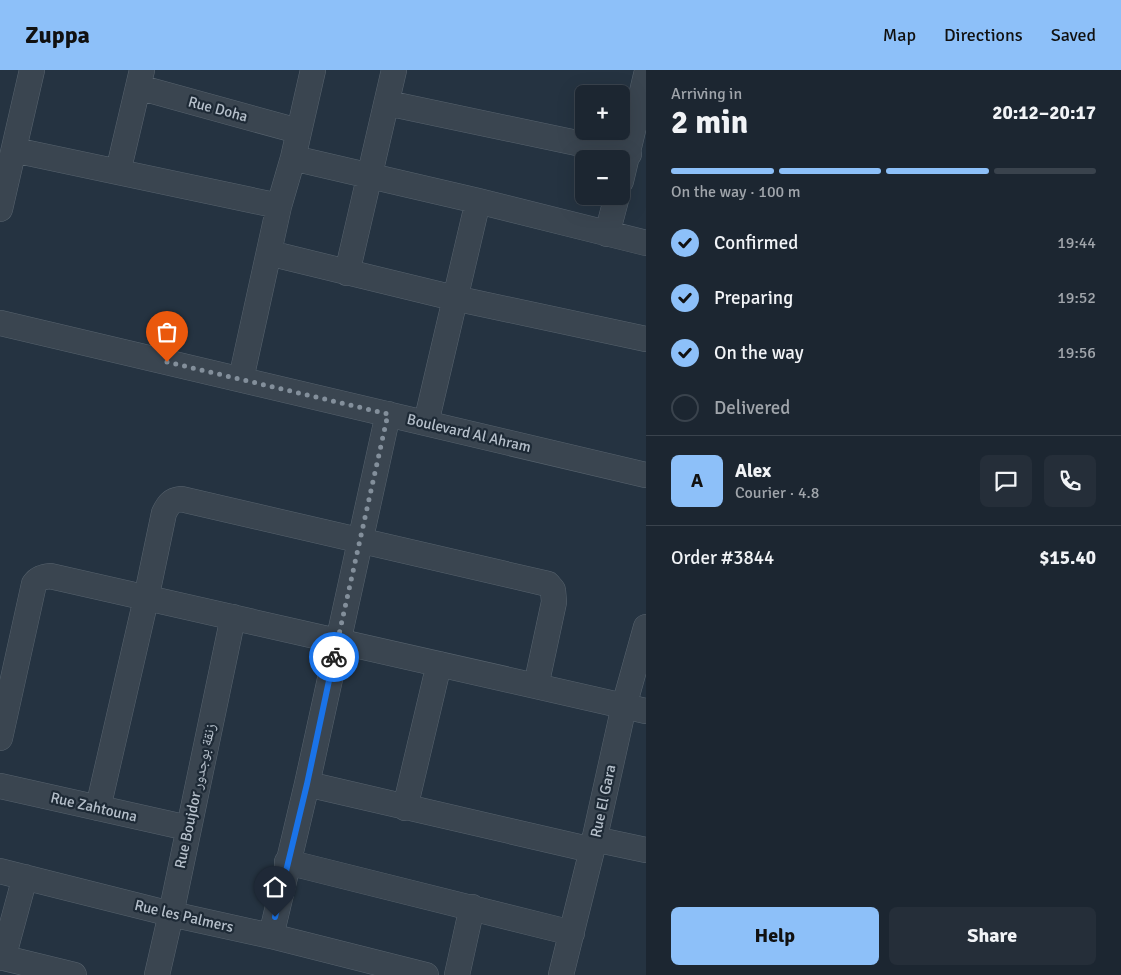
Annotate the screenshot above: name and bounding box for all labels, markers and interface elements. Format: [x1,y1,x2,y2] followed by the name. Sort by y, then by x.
[25,20,90,50] text: Zuppa
[883,24,916,46] text: Map
[944,24,1023,46] text: Directions
[1051,24,1096,46] text: Saved
[671,84,742,104] text: Arriving in
[575,85,630,205] map controls
[575,85,630,140] button: +
[186,92,250,126] street label: Rue Doha
[992,101,1096,125] text: 20:12–20:17
[671,103,748,142] text: 2 min
[575,150,630,205] button: −
[671,182,801,202] text: On the way · 100 m
[671,229,699,257] icon: check
[714,231,798,255] text: Confirmed
[1057,233,1096,253] text: 19:44
[671,284,699,312] icon: check
[714,286,793,310] text: Preparing
[1057,288,1096,308] text: 19:52
[146,311,188,362] pin
[153,318,181,346] icon: bag
[671,339,699,367] icon: check
[714,341,804,365] text: On the way
[1057,343,1096,363] text: 19:56
[714,396,790,420] text: Delivered
[405,410,533,456] street label: Boulevard Al Ahram
[980,455,1032,507] button: chat
[1044,455,1096,507] button: phone
[735,459,771,483] text: Alex
[691,469,703,493] text: A
[735,483,819,503] text: Courier · 4.8
[671,546,774,570] text: Order #3844
[1039,546,1096,570] text: $15.40
[309,632,359,682] courier
[320,643,348,671] icon: bike
[171,722,219,870] street label: Rue Boujdor زنقة بوجدور
[586,763,620,839] street label: Rue El Gara
[49,788,139,826] street label: Rue Zahtouna
[254,866,296,917] pin
[261,873,289,901] icon: home
[133,896,236,936] street label: Rue les Palmers
[671,907,879,965] button: Help
[889,907,1096,965] button: Share

